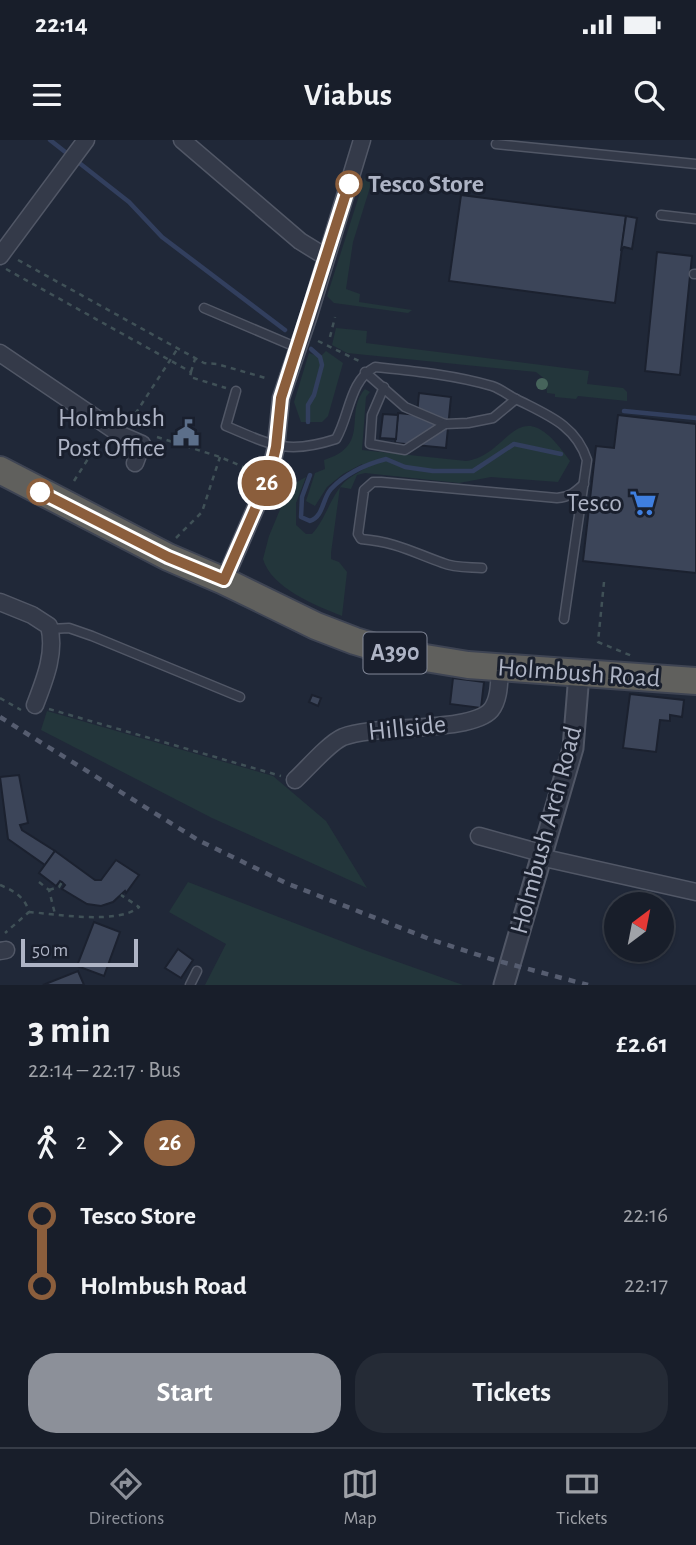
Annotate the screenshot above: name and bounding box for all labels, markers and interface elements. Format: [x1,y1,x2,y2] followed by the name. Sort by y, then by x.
[35,11,88,37] text: 22:14
[28,76,66,114] icon: menu
[630,76,668,114] icon: search
[304,79,392,111] text: Viabus
[336,171,362,197] marker: Tesco Store
[368,171,484,197] place label: Tesco Store
[57,405,165,461] place label: Holmbush Post Office
[171,418,201,448] public building icon: Holmbush Post Office
[236,460,298,506] line badge: 26
[256,471,278,495] text: 26
[27,479,53,505] unlabelled marker
[628,488,658,518] supermarket icon: Tesco
[567,490,622,516] place label: Tesco
[364,632,426,674] road number: A390
[497,654,661,692] street label: Holmbush Road
[367,711,447,745] street label: Hillside
[506,723,586,937] street label: Holmbush Arch Road
[604,892,674,962] north arrow
[604,892,674,962] map controls
[21,936,138,968] scale bar
[32,941,68,960] text: 50 m
[28,1012,111,1050] text: 3 min
[616,1031,668,1057] text: £2.61
[28,1059,181,1082] text: 22:14 – 22:17 · Bus
[28,1124,66,1162] icon: walk
[96,1124,134,1162] icon: forward
[76,1131,86,1154] text: 2
[158,1131,181,1155] text: 26
[80,1203,196,1229] text: Tesco Store
[623,1204,668,1227] text: 22:16
[80,1273,247,1299] text: Holmbush Road
[624,1274,668,1297] text: 22:17
[28,1353,341,1433] button: Start
[355,1353,668,1433] button: Tickets
[88,1465,164,1530] tab: Directions
[341,1465,379,1530] tab: Map
[556,1465,608,1530] tab: Tickets

